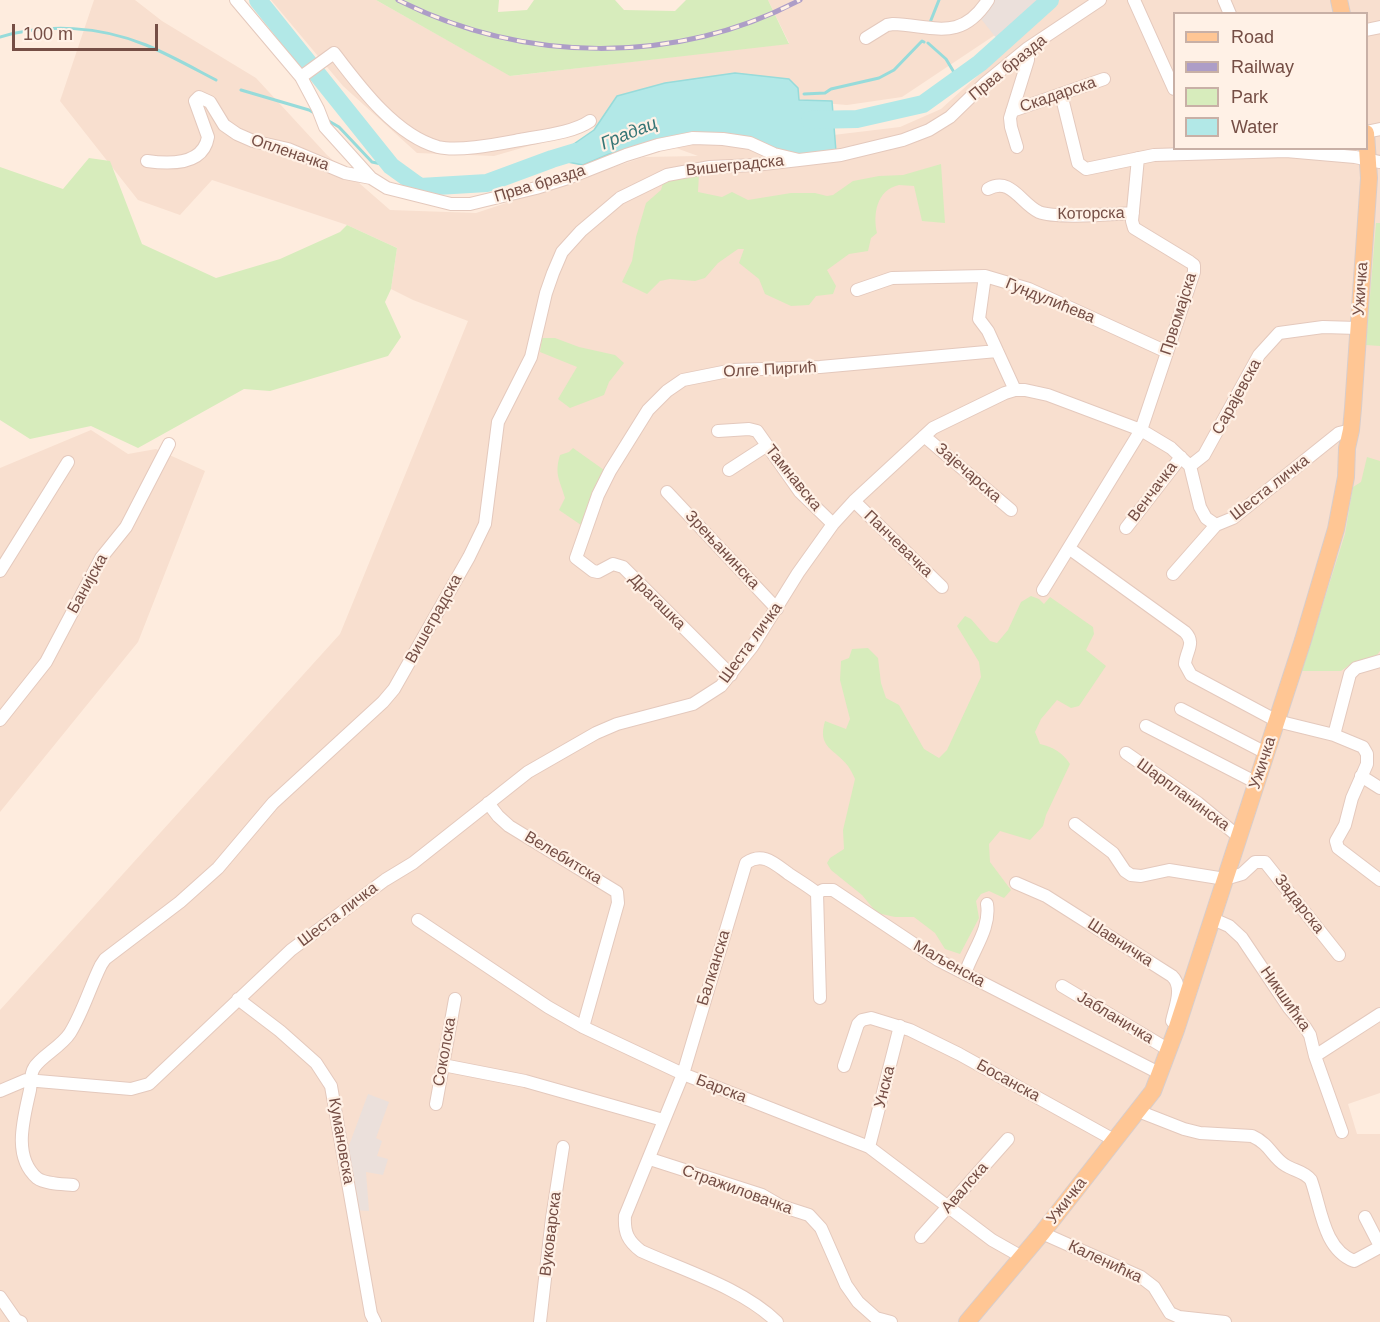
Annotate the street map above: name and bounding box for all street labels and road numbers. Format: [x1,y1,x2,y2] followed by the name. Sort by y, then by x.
[965,31,1051,105] street label: Прва бразда
[1017,73,1099,117] street label: Скадарска
[248,131,332,175] street label: Опленачка
[685,151,785,181] street label: Вишеградска
[492,161,588,207] street label: Прва бразда
[1057,204,1125,224] street label: Которска
[1350,261,1372,317] street label: Ужичка
[1157,270,1201,358] street label: Првомајска
[1003,274,1097,328] street label: Гундулићева
[1208,356,1266,438] street label: Сарајевска
[723,358,817,382] street label: Олге Пиргић
[931,439,1005,507] street label: Зајечарска
[761,441,825,515] street label: Тамнавска
[1227,451,1313,525] street label: Шеста личка
[1124,458,1182,526] street label: Венчачка
[681,507,763,593] street label: Зрењанинска
[860,507,936,581] street label: Панчевачка
[64,551,112,617] street label: Банијска
[625,570,689,634] street label: Драгашка
[402,571,466,667] street label: Вишеградска
[715,599,787,687] street label: Шеста личка
[1246,734,1280,792] street label: Ужичка
[1133,755,1233,835] street label: Шарпланинска
[521,827,605,889] street label: Велебитска
[1270,871,1328,937] street label: Задарска
[294,879,382,951] street label: Шеста личка
[1084,915,1156,971] street label: Шавничка
[693,928,735,1008] street label: Балканска
[910,936,988,992] street label: Маљенска
[1256,963,1314,1035] street label: Никшићка
[1073,988,1157,1048] street label: Јабланичка
[429,1016,461,1088] street label: Соколска
[973,1056,1043,1106] street label: Босанска
[871,1064,899,1110] street label: Унска
[693,1071,749,1107] street label: Барска
[324,1096,358,1186] street label: Кумановска
[938,1159,992,1217] street label: Авалска
[679,1161,795,1219] street label: Стражиловачка
[1043,1174,1091,1228] street label: Ужичка
[536,1191,566,1277] street label: Вуковарска
[1065,1237,1145,1287] street label: Каленићка

